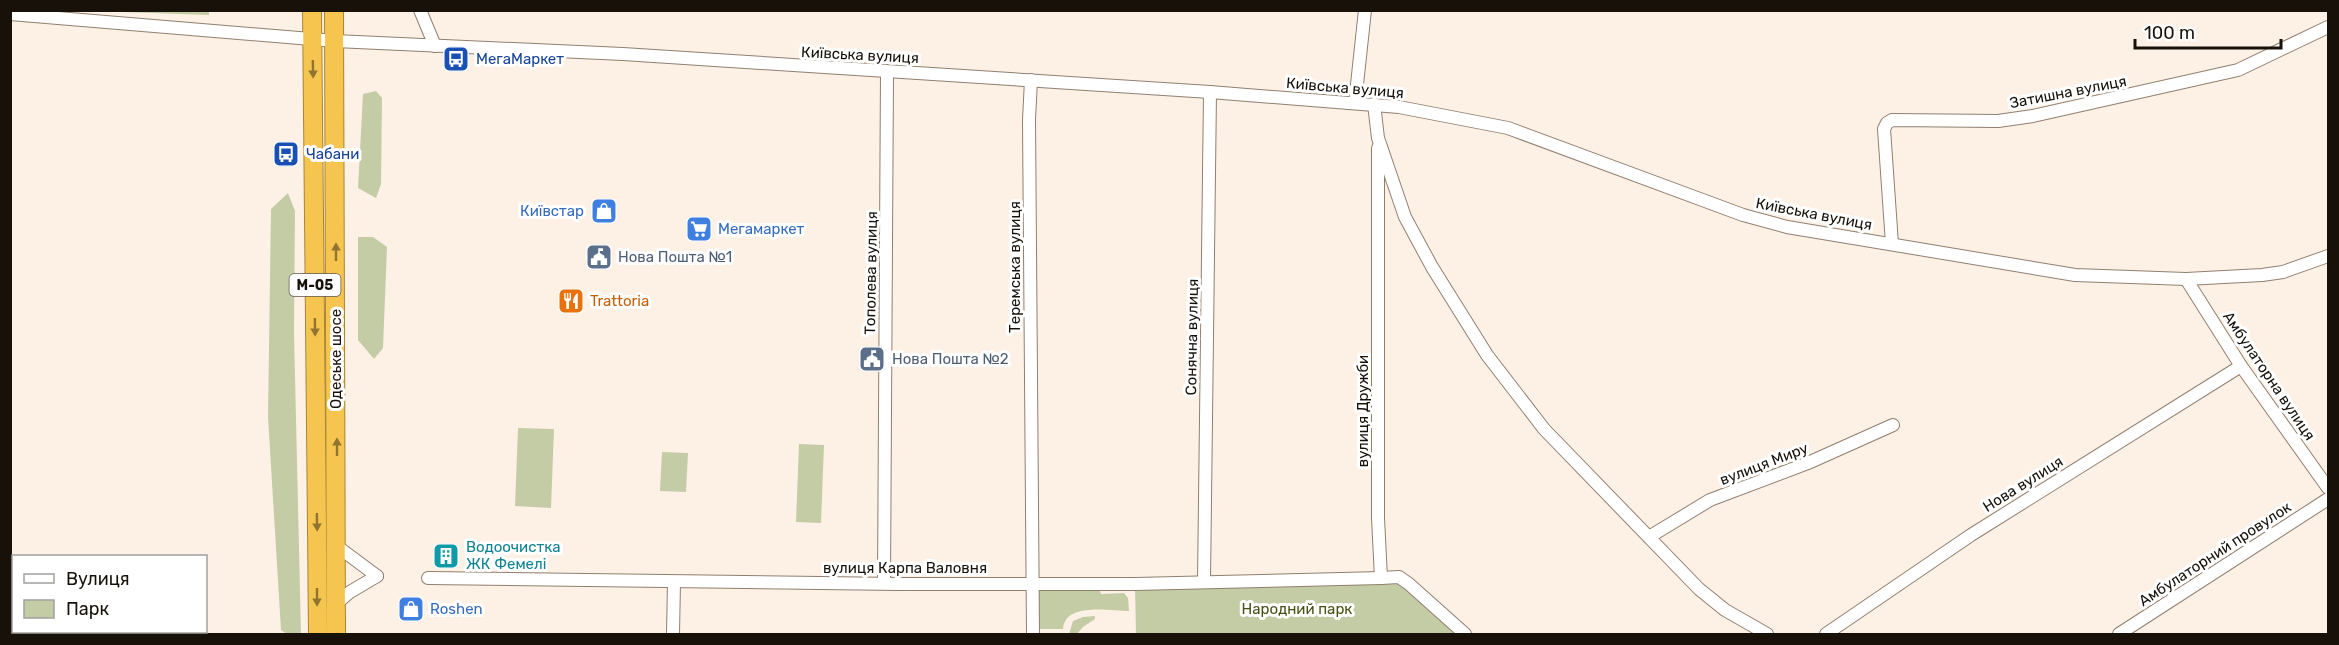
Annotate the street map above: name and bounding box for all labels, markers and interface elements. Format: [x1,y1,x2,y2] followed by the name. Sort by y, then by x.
[2135,12,2280,50] scale bar
[2144,22,2195,44] text: 100 m
[801,43,919,67] street label: Київська вулиця
[441,44,471,74] bus stop icon: МегаМаркет
[476,50,564,68] place label: МегаМаркет
[308,59,318,78] one-way arrow
[2008,72,2128,112] street label: Затишна вулиця
[1285,74,1405,102] street label: Київська вулиця
[271,139,301,169] bus stop icon: Чабани
[306,145,359,163] place label: Чабани
[1754,194,1874,234] street label: Київська вулиця
[589,196,619,226] shop icon: Київстар
[1006,201,1024,333] street label: Теремська вулиця
[520,202,584,220] place label: Київстар
[861,211,881,335] street label: Тополева вулиця
[684,214,714,244] supermarket icon: Мегамаркет
[718,220,805,238] place label: Мегамаркет
[331,242,341,261] one-way arrow
[584,242,614,272] public building icon: Нова Пошта №1
[618,248,732,266] place label: Нова Пошта №1
[290,274,340,296] road number: М-05
[1182,279,1202,395] street label: Сонячна вулиця
[556,286,586,316] restaurant icon: Trattoria
[590,292,649,310] place label: Trattoria
[2219,308,2319,444] street label: Амбулаторна вулиця
[327,309,345,409] street label: Одеське шосе
[310,317,320,336] one-way arrow
[857,344,887,374] public building icon: Нова Пошта №2
[892,350,1009,368] place label: Нова Пошта №2
[1354,355,1372,467] street label: вулиця Дружби
[332,437,342,456] one-way arrow
[1717,439,1811,489] street label: вулиця Миру
[1980,452,2066,516] street label: Нова вулиця
[2135,498,2295,610] street label: Амбулаторний провулок
[312,512,322,531] one-way arrow
[466,538,561,573] place label: Водоочистка ЖК Фемелі
[431,541,461,571] building icon: Водоочистка ЖК Фемелі
[12,555,207,633] legend
[823,559,987,577] street label: вулиця Карпа Валовня
[66,568,130,590] text: Вулиця
[312,587,322,606] one-way arrow
[396,594,426,624] shop icon: Roshen
[66,598,110,620] text: Парк
[430,600,483,618] place label: Roshen
[1242,600,1352,618] park label: Народний парк

